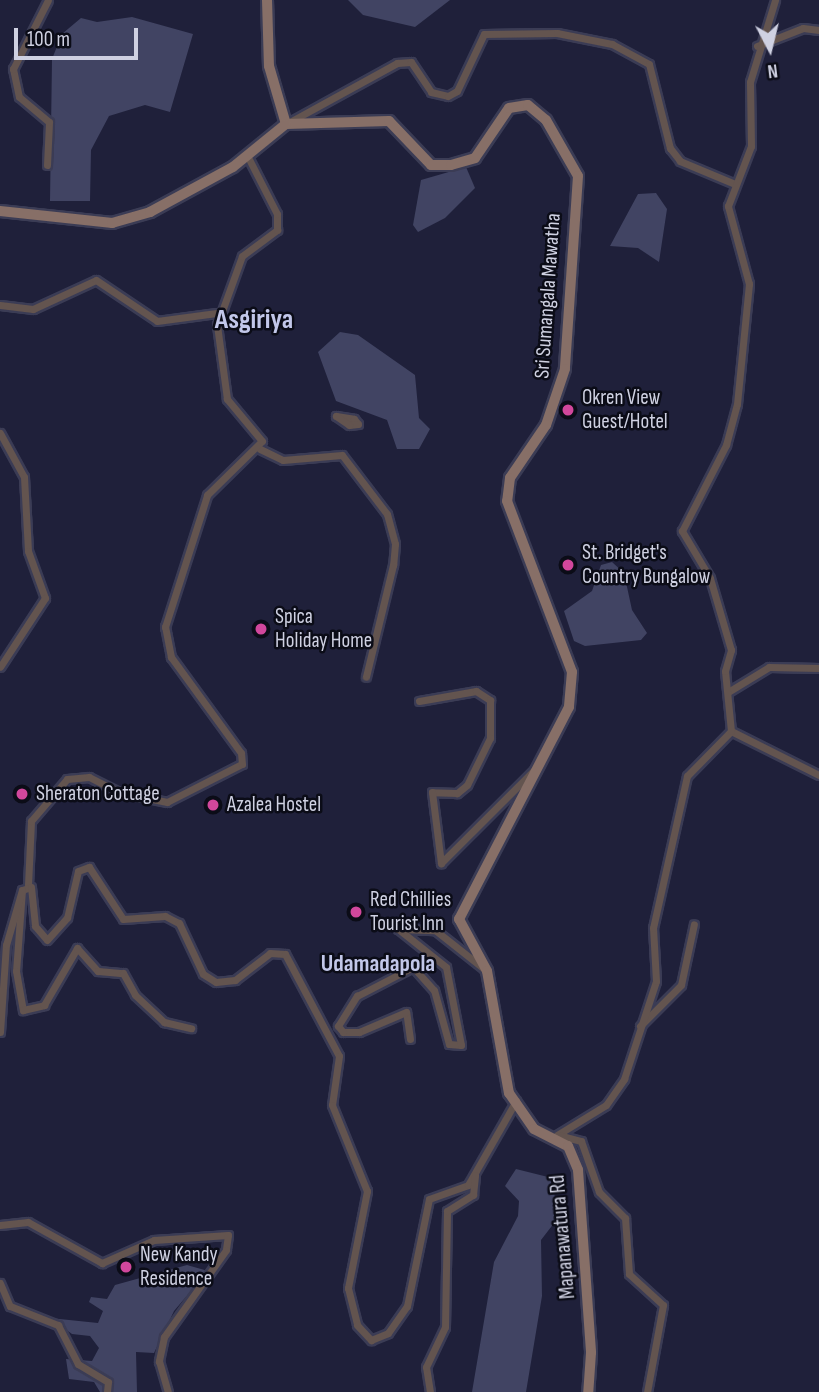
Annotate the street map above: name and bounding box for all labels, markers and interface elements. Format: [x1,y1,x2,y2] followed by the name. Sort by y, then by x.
[18,14,142,58] scale bar
[735,14,805,84] north arrow
[27,27,70,52] text: 100 m
[766,58,779,82] text: N
[530,213,566,379] street label: Sri Sumangala Mawatha
[215,303,293,337] district label: Asgiriya
[582,385,668,435] place label: Okren View Guest/Hotel
[560,402,576,418] marker: Okren View Guest/Hotel
[582,540,710,590] place label: St. Bridget's Country Bungalow
[560,557,576,573] marker: St. Bridget's Country Bungalow
[275,604,372,654] place label: Spica Holiday Home
[253,621,269,637] marker: Spica Holiday Home
[36,781,160,807] place label: Sheraton Cottage
[14,786,30,802] marker: Sheraton Cottage
[227,792,321,818] place label: Azalea Hostel
[205,797,221,813] marker: Azalea Hostel
[370,887,451,937] place label: Red Chillies Tourist Inn
[348,904,364,920] marker: Red Chillies Tourist Inn
[321,950,435,978] district label: Udamadapola
[545,1174,581,1300] street label: Mapanawatura Rd
[140,1242,218,1292] place label: New Kandy Residence
[118,1259,134,1275] marker: New Kandy Residence

